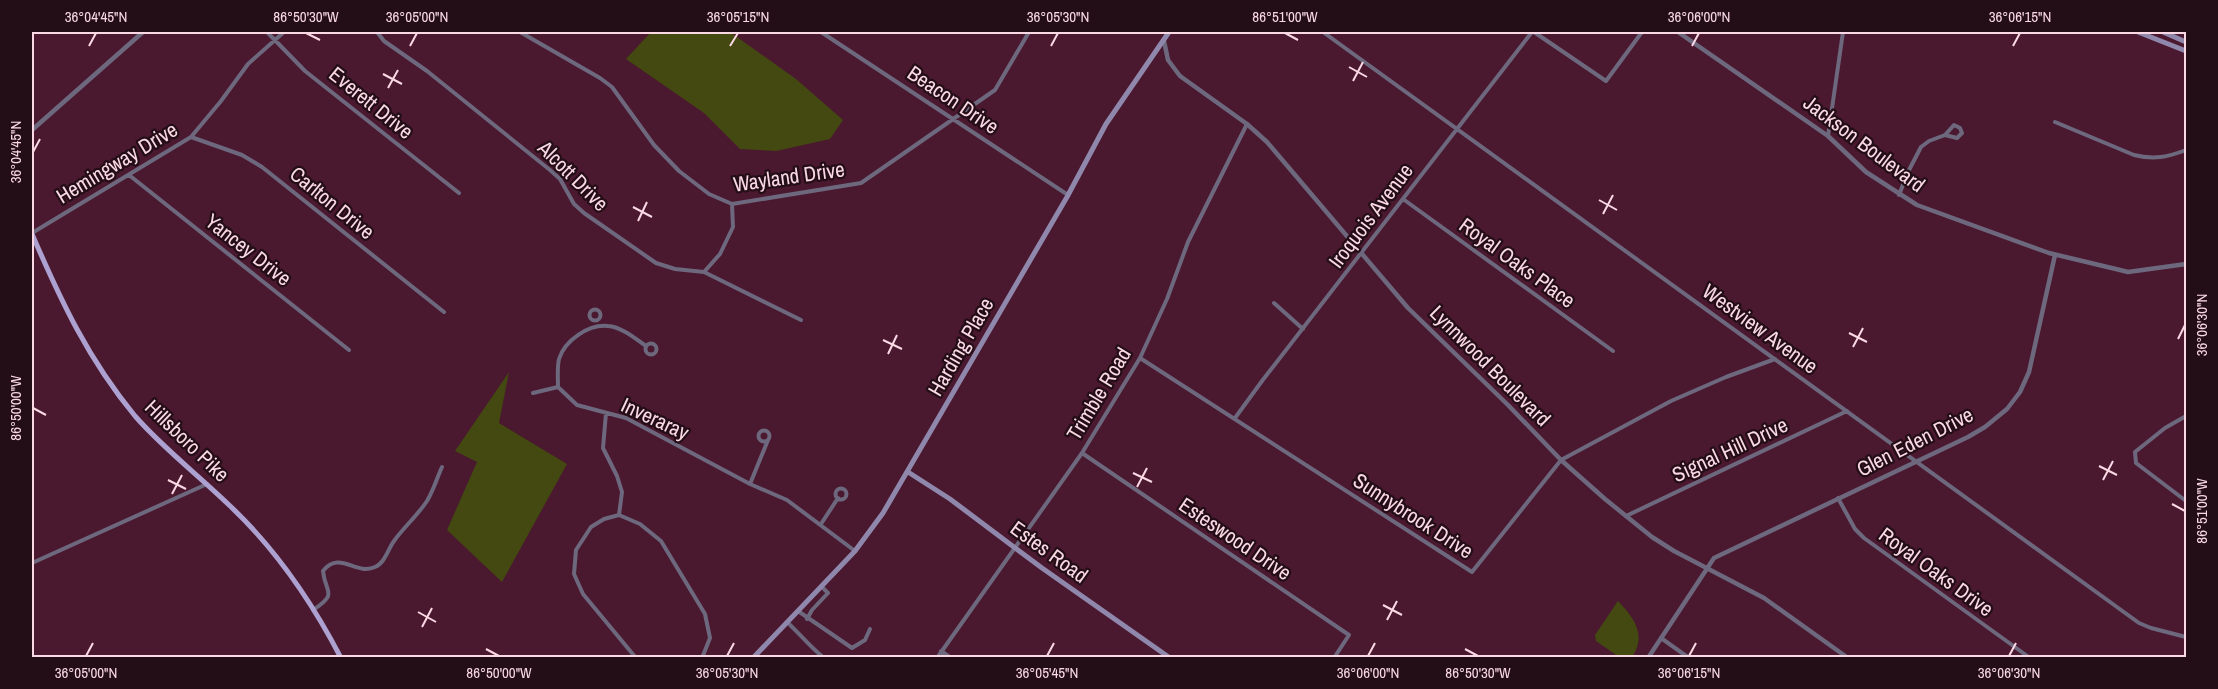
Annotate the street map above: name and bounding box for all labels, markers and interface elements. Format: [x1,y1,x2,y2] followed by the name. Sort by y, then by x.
[65,6,127,27] text: 36°04'45"N
[273,6,339,27] text: 86°50'30"W
[386,6,448,27] text: 36°05'00"N
[707,6,769,27] text: 36°05'15"N
[1027,6,1089,27] text: 36°05'30"N
[1252,6,1318,27] text: 86°51'00"W
[1668,6,1730,27] text: 36°06'00"N
[1989,6,2051,27] text: 36°06'15"N
[902,58,1005,141] street label: Beacon Drive
[323,60,419,146] street label: Everett Drive
[1797,88,1931,199] street label: Jackson Boulevard
[51,115,183,210] street label: Hemingway Drive
[5,121,26,183] text: 36°04'45"N
[531,133,615,217] street label: Alcott Drive
[731,154,847,199] street label: Wayland Drive
[1322,157,1420,274] street label: Iroquois Avenue
[284,159,381,246] street label: Carlton Drive
[199,207,297,292] street label: Yancey Drive
[1453,211,1581,315] street label: Royal Oaks Place
[1697,277,1824,380] street label: Westview Avenue
[921,292,1000,401] street label: Harding Place
[2191,294,2212,356] text: 36°06'30"N
[1423,299,1557,433] street label: Lynnwood Boulevard
[1059,342,1138,446] street label: Trimble Road
[5,375,26,441] text: 86°50'00"W
[617,390,694,447] street label: Inveraray
[139,393,236,488] street label: Hillsboro Pike
[1851,400,1978,483] street label: Glen Eden Drive
[1667,410,1792,489] street label: Signal Hill Drive
[1348,466,1479,565] street label: Sunnybrook Drive
[2191,478,2212,544] text: 86°51'00"W
[1173,490,1297,587] street label: Esteswood Drive
[1005,514,1094,589] street label: Estes Road
[1873,520,1999,623] street label: Royal Oaks Drive
[55,662,117,683] text: 36°05'00"N
[466,662,532,683] text: 86°50'00"W
[696,662,758,683] text: 36°05'30"N
[1016,662,1078,683] text: 36°05'45"N
[1337,662,1399,683] text: 36°06'00"N
[1445,662,1511,683] text: 86°50'30"W
[1658,662,1720,683] text: 36°06'15"N
[1978,662,2040,683] text: 36°06'30"N

